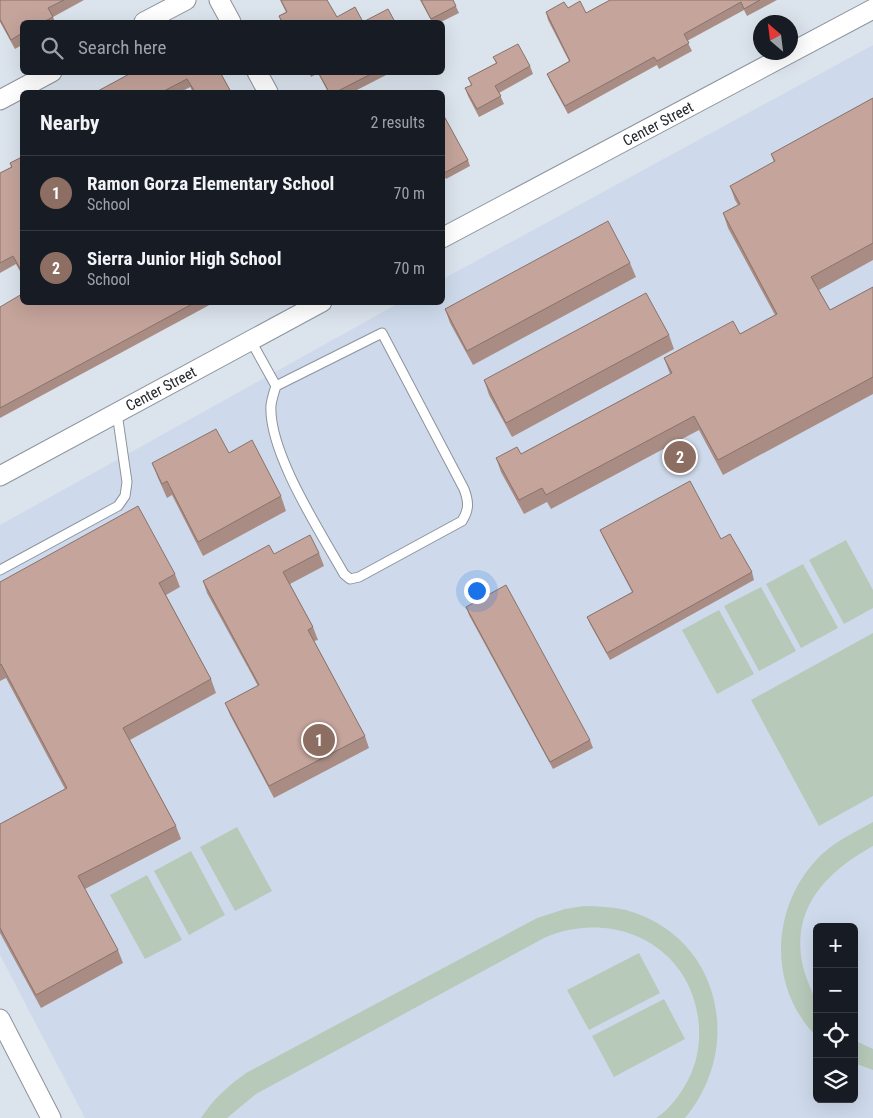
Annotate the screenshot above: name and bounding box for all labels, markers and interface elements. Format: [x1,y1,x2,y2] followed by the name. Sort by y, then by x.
[753,15,798,60] north arrow
[20,20,445,75] search box
[38,34,66,62] icon: search
[78,36,166,59] text: Search here
[620,98,696,150] street label: Center Street
[40,111,99,135] text: Nearby
[370,113,425,132] text: 2 results
[87,172,334,195] text: Ramon Gorza Elementary School
[52,184,60,203] text: 1
[393,184,425,203] text: 70 m
[87,195,130,214] text: School
[87,247,281,270] text: Sierra Junior High School
[52,259,60,278] text: 2
[393,259,425,278] text: 70 m
[87,270,130,289] text: School
[123,363,199,415] street label: Center Street
[664,438,696,476] pin: 2
[464,578,490,604] your location
[303,721,335,759] pin: 1
[813,923,858,1103] map controls
[813,923,858,968] button: +
[813,968,858,1013] button: −
[813,1013,858,1058] button: locate
[813,1058,858,1103] button: layers

